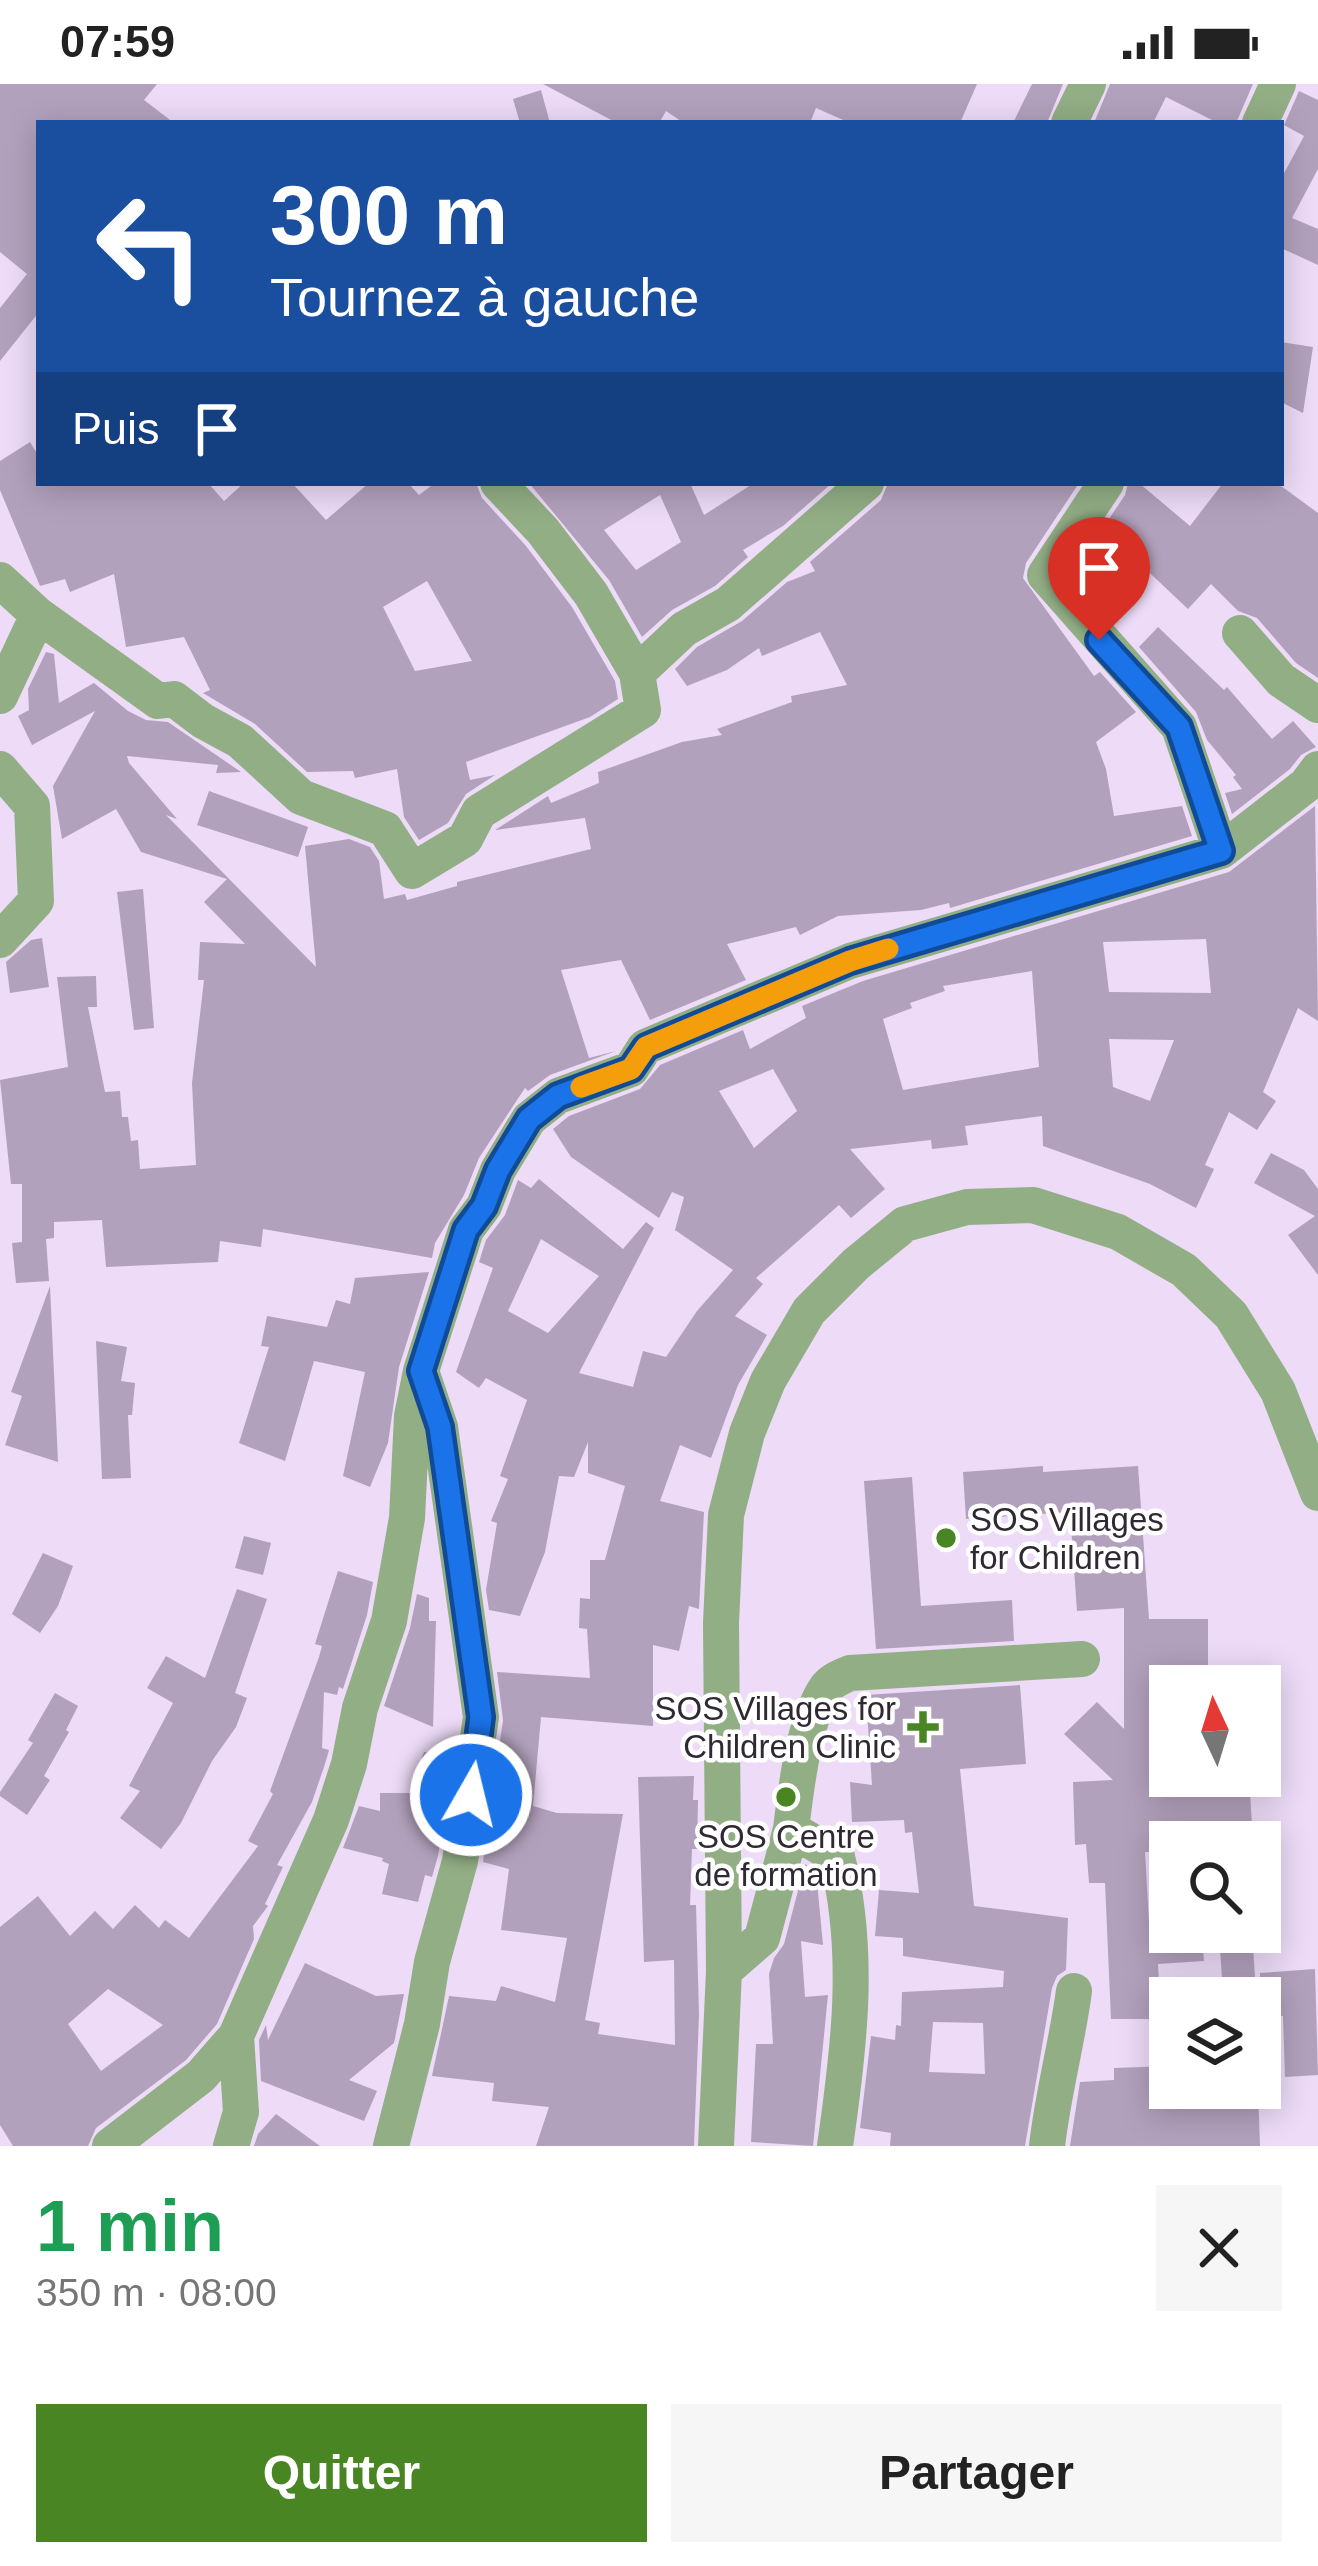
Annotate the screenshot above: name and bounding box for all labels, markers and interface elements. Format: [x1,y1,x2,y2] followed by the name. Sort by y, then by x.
[60,16,175,67] text: 07:59
[72,168,228,324] icon: left
[270,168,508,262] text: 300 m
[270,267,699,327] text: Tournez à gauche
[184,396,250,462] icon: arrive
[72,403,160,454] text: Puis
[1048,517,1150,640] pin
[1066,535,1132,601] icon: arrive
[970,1501,1164,1576] place label: SOS Villages for Children
[933,1525,959,1551] marker: SOS Villages for Children
[1149,1665,1281,1797] north arrow
[1149,1665,1281,2109] map controls
[654,1690,896,1765] place label: SOS Villages for Children Clinic
[907,1711,939,1743] marker: SOS Villages for Children Clinic
[408,1732,534,1858] position arrow
[773,1784,799,1810] marker: SOS Centre de formation
[694,1818,878,1893] place label: SOS Centre de formation
[1149,1821,1281,1953] button: search
[1149,1977,1281,2109] button: layers
[1156,2185,1282,2311] button: close
[36,2186,224,2266] text: 1 min
[36,2271,277,2314] text: 350 m · 08:00
[36,2404,647,2542] button: Quitter
[671,2404,1282,2542] button: Partager

